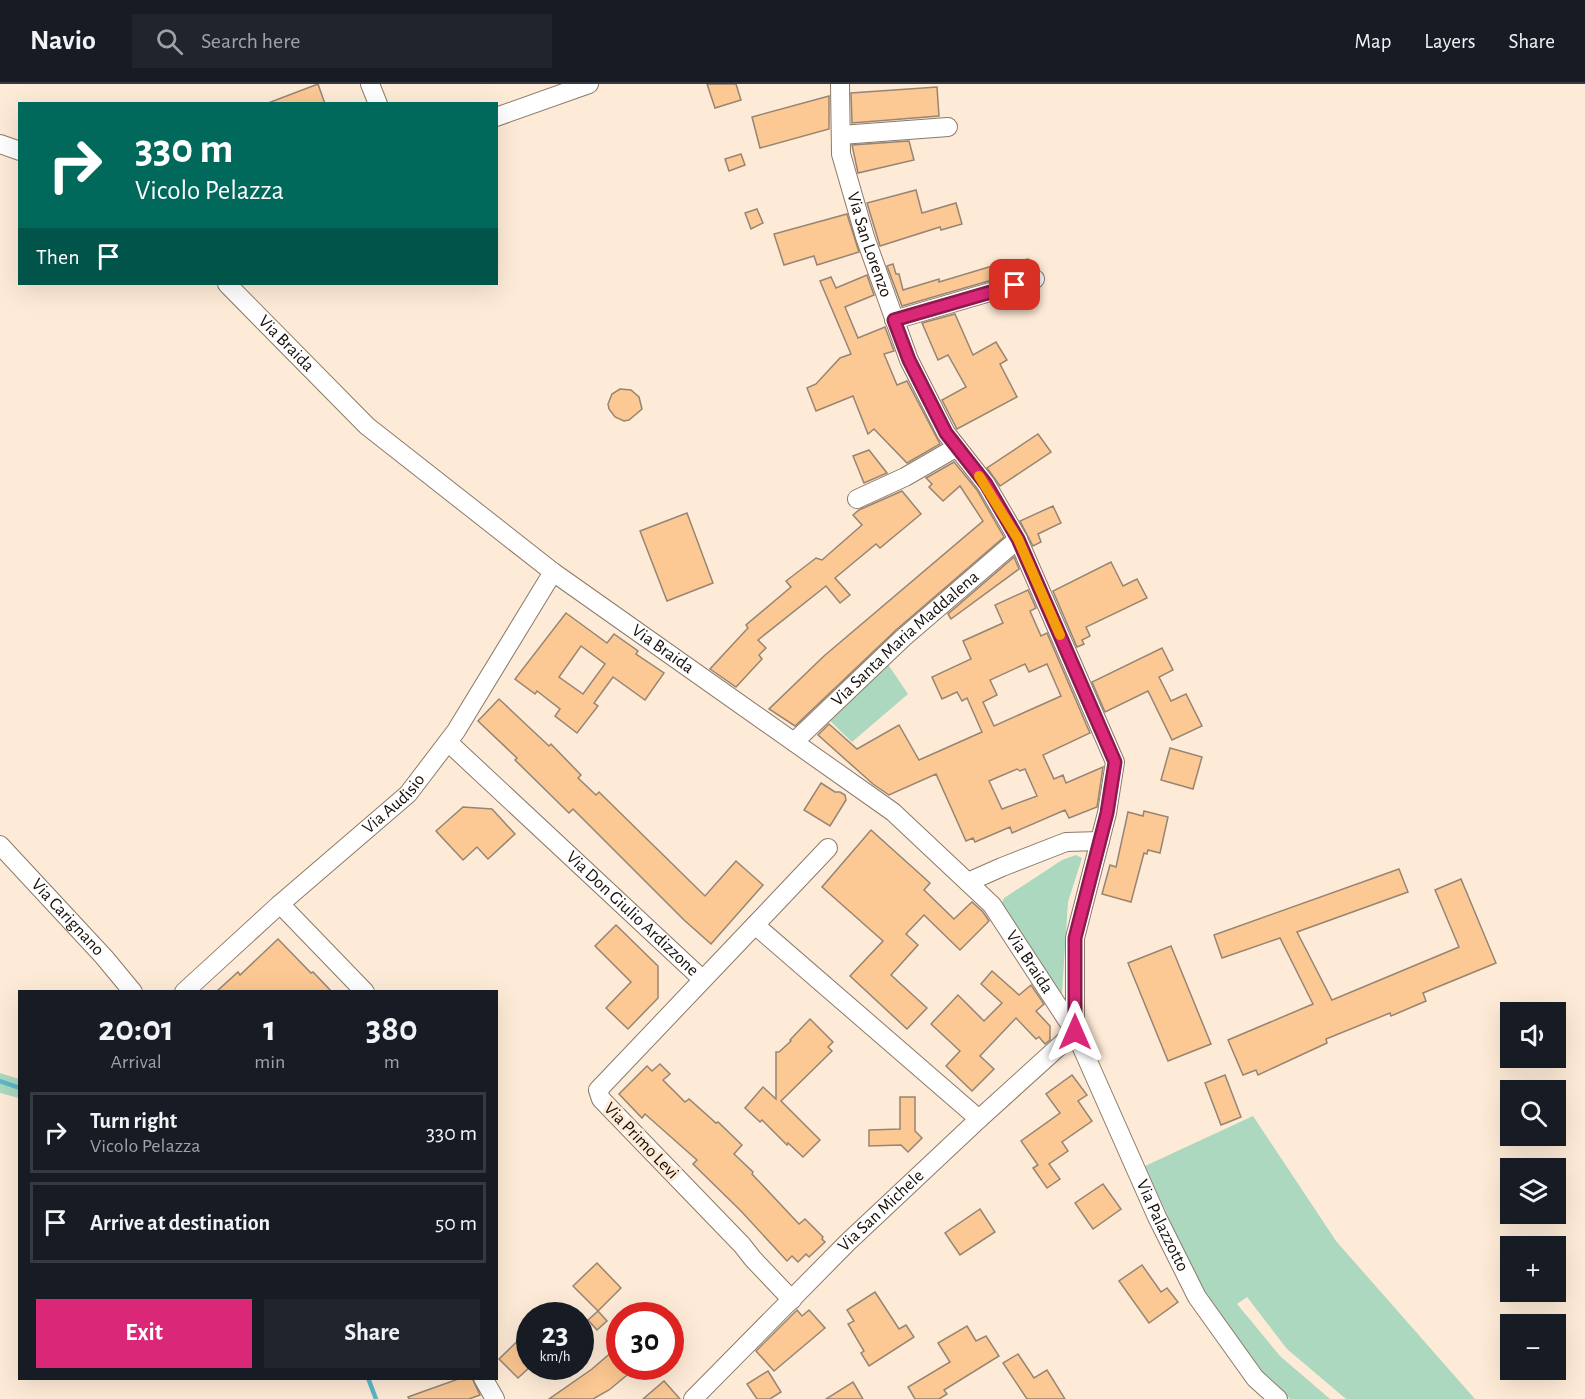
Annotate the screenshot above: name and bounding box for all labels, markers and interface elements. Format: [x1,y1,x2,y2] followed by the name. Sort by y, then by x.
[132,14,552,68] search box
[153,25,186,58] icon: search
[30,27,96,55] text: Navio
[201,30,300,52] text: Search here
[1355,31,1391,52] text: Map
[1424,31,1475,52] text: Layers
[1508,31,1555,52] text: Share
[36,126,114,204] icon: right
[135,128,233,170] text: 330 m
[135,177,284,204] text: Vicolo Pelazza
[844,190,895,300] street label: Via San Lorenzo
[92,240,125,273] icon: arrive
[36,246,80,268] text: Then
[989,259,1040,310] pin
[998,268,1031,301] icon: arrive
[255,312,317,376] street label: Via Braida
[828,568,983,710] street label: Via Santa Maria Maddalena
[628,621,697,677] street label: Via Braida
[359,771,429,838] street label: Via Audisio
[562,848,702,980] street label: Via Don Giulio Ardizzone
[27,876,107,960] street label: Via Carignano
[1002,927,1056,997] street label: Via Braida
[1043,1000,1107,1064] position arrow
[1500,1002,1566,1380] map controls
[1500,1002,1566,1068] button: sound
[98,1011,174,1047] text: 20:01
[263,1011,276,1047] text: 1
[366,1011,418,1047] text: 380
[110,1052,162,1072] text: Arrival
[254,1052,285,1072] text: min
[384,1052,400,1072] text: m
[1500,1080,1566,1146] button: search
[600,1099,682,1183] street label: Via Primo Levi
[90,1110,177,1132] text: Turn right
[39,1116,72,1149] icon: right
[426,1122,477,1144] text: 330 m
[90,1136,200,1156] text: Vicolo Pelazza
[1500,1158,1566,1224] button: layers
[835,1167,927,1255] street label: Via San Michele
[1133,1177,1192,1275] street label: Via Palazzotto
[39,1206,72,1239] icon: arrive
[90,1212,270,1234] text: Arrive at destination
[435,1212,477,1234] text: 50 m
[1500,1236,1566,1302] button: +
[36,1299,252,1368] button: Exit
[264,1299,480,1368] button: Share
[606,1302,684,1380] speed limit sign: 30
[1500,1314,1566,1380] button: −
[541,1319,569,1349] text: 23
[540,1349,570,1364] text: km/h

